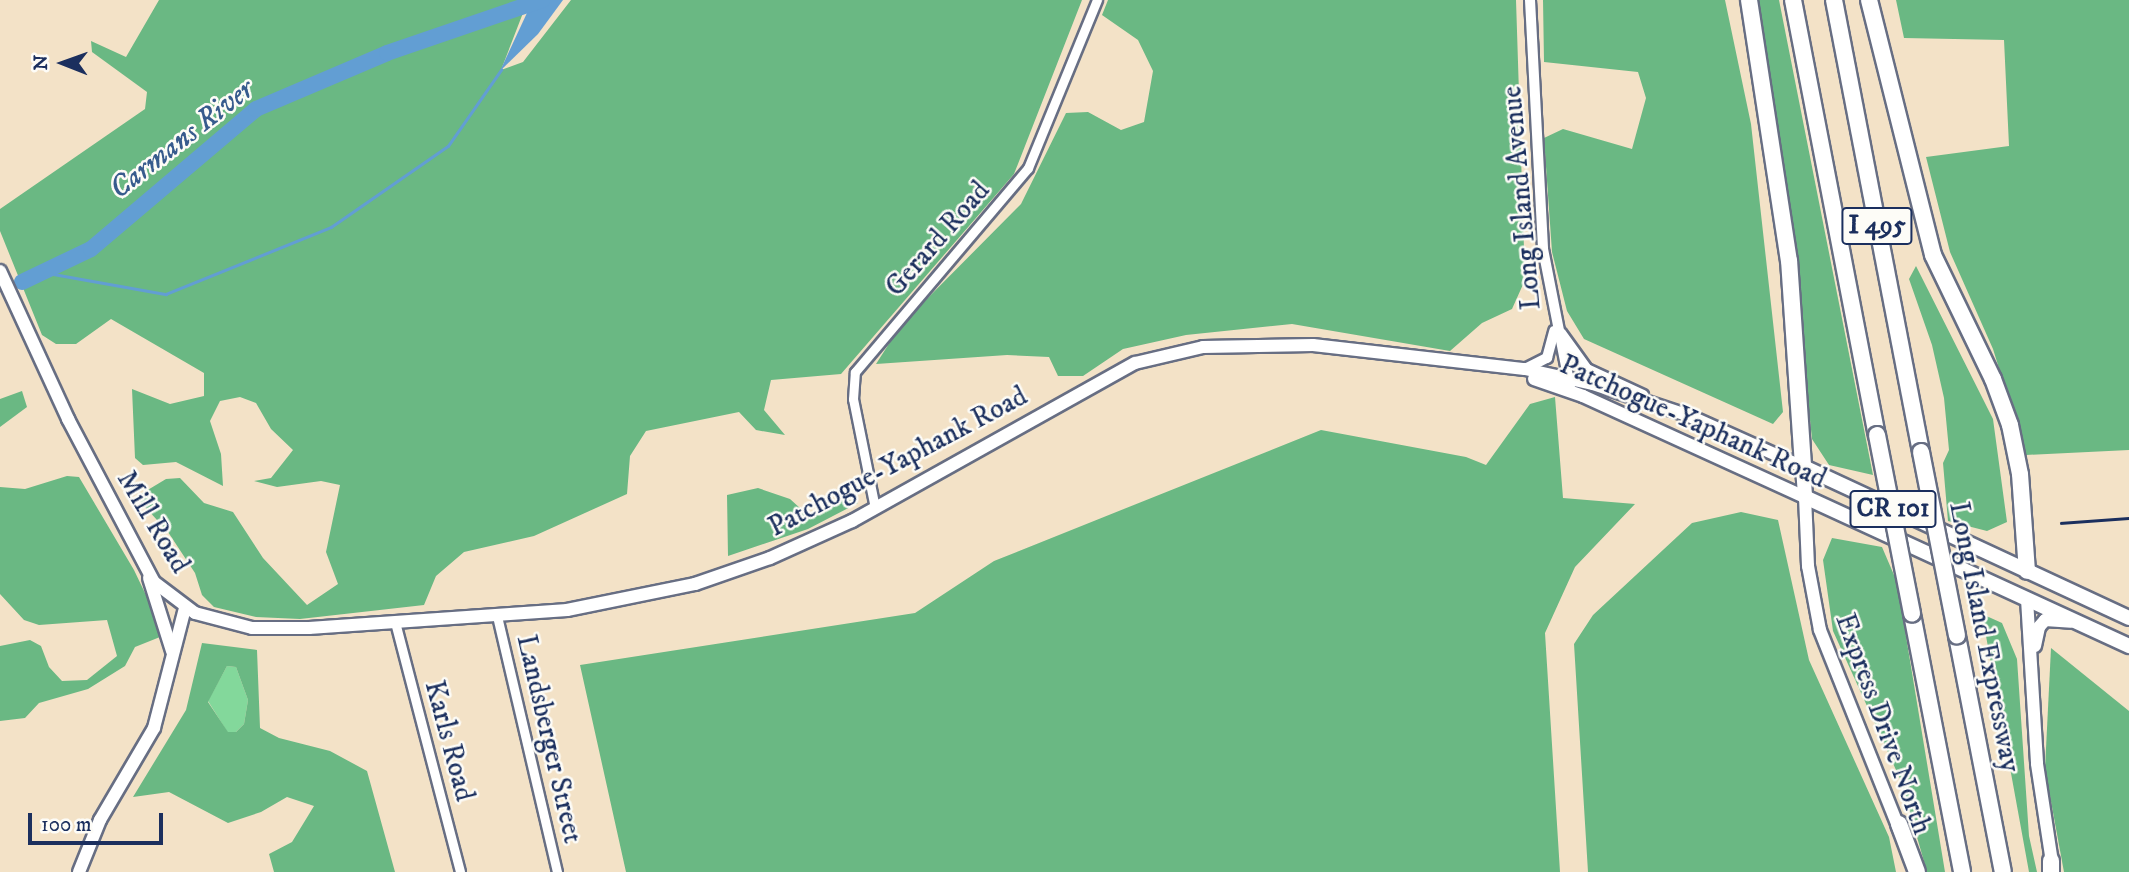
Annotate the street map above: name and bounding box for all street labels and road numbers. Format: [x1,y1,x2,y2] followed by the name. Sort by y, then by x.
[1495,85,1549,311] street label: Long Island Avenue
[879,174,997,304] street label: Gerard Road
[1840,204,1914,248] road number: I 495
[1554,348,1832,496] street label: Patchogue-Yaphank Road
[763,379,1033,545] street label: Patchogue-Yaphank Road
[109,465,197,579] street label: Mill Road
[1849,486,1937,531] road number: CR 101
[1941,499,2027,775] street label: Long Island Expressway
[1827,609,1939,839] street label: Express Drive North
[509,631,589,847] street label: Landsberger Street
[417,677,481,805] street label: Karls Road

